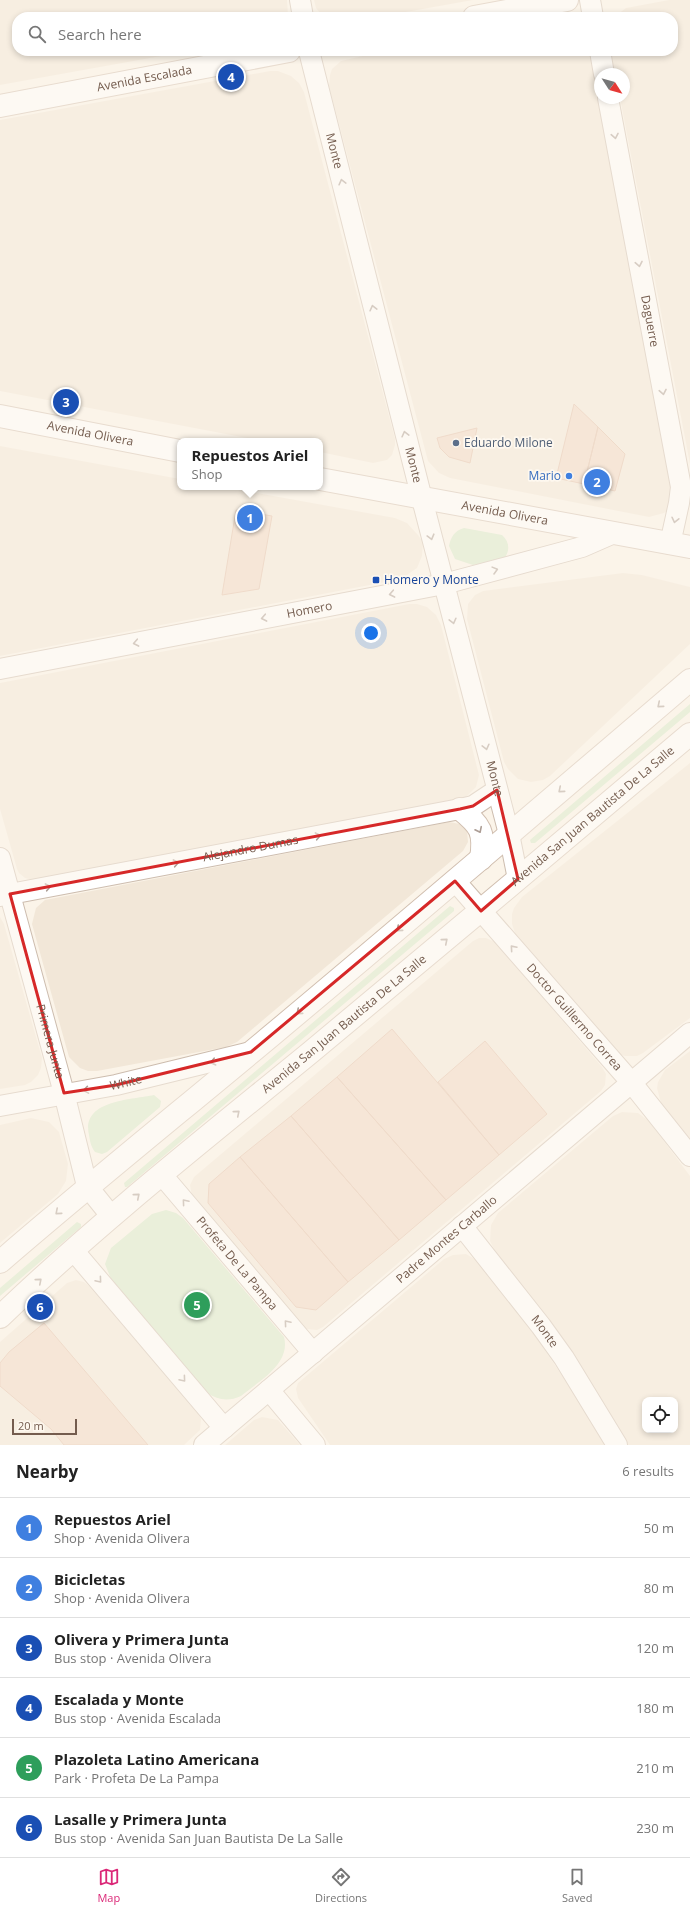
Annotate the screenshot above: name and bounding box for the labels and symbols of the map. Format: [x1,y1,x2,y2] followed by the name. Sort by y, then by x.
[95,61,193,95] street label: Avenida Escalada
[218,62,244,92] pin: 4
[594,68,630,104] north arrow
[322,131,347,171] street label: Monte
[611,133,619,139] one-way arrow
[338,179,346,185] one-way arrow
[634,261,643,267] one-way arrow
[637,294,664,349] street label: Daguerre
[370,305,378,311] one-way arrow
[53,387,79,417] pin: 3
[658,389,667,395] one-way arrow
[46,416,135,450] street label: Avenida Olivera
[402,431,410,437] one-way arrow
[464,434,553,451] place label: Eduardo Milone
[451,438,461,448] marker: Eduardo Milone
[401,445,427,485] street label: Monte
[528,467,561,484] place label: Mario
[584,467,610,497] pin: 2
[564,471,574,481] marker: Mario
[460,496,550,529] street label: Avenida Olivera
[237,503,263,533] pin: 1
[672,517,680,523] one-way arrow
[427,533,435,540] one-way arrow
[491,566,498,575] one-way arrow
[384,571,479,588] place label: Homero y Monte
[371,575,381,585] marker: Homero y Monte
[389,589,395,597] one-way arrow
[285,597,334,622] street label: Homero
[261,614,267,622] one-way arrow
[449,618,457,625] one-way arrow
[361,623,381,643] your location
[133,638,139,646] one-way arrow
[658,701,665,708] one-way arrow
[507,742,678,890] street label: Avenida San Juan Bautista De La Salle
[481,744,489,751] one-way arrow
[482,759,508,799] street label: Monte
[559,785,566,792] one-way arrow
[474,826,482,833] one-way arrow
[201,831,300,865] street label: Alejandro Dumas
[314,832,321,841] one-way arrow
[173,859,179,867] one-way arrow
[45,883,51,891] one-way arrow
[396,924,403,931] one-way arrow
[441,938,448,945] one-way arrow
[511,945,518,953] one-way arrow
[258,950,430,1097] street label: Avenida San Juan Bautista De La Salle
[523,960,626,1074] street label: Doctor Guillermo Correa
[32,1002,69,1080] street label: Primera Junta
[297,1008,304,1015] one-way arrow
[210,1057,216,1065] one-way arrow
[108,1070,144,1094] street label: White
[83,1085,89,1093] one-way arrow
[232,1110,240,1117] one-way arrow
[392,1191,500,1287] street label: Padre Montes Carballo
[132,1193,140,1200] one-way arrow
[183,1200,190,1207] one-way arrow
[55,1208,62,1215] one-way arrow
[193,1213,282,1314] street label: Profeta De La Pampa
[94,1275,101,1282] one-way arrow
[34,1278,42,1285] one-way arrow
[184,1290,210,1320] pin: 5
[27,1292,53,1322] pin: 6
[528,1311,563,1351] street label: Monte
[285,1320,292,1328] one-way arrow
[178,1374,185,1382] one-way arrow
[12,1417,77,1436] scale bar

